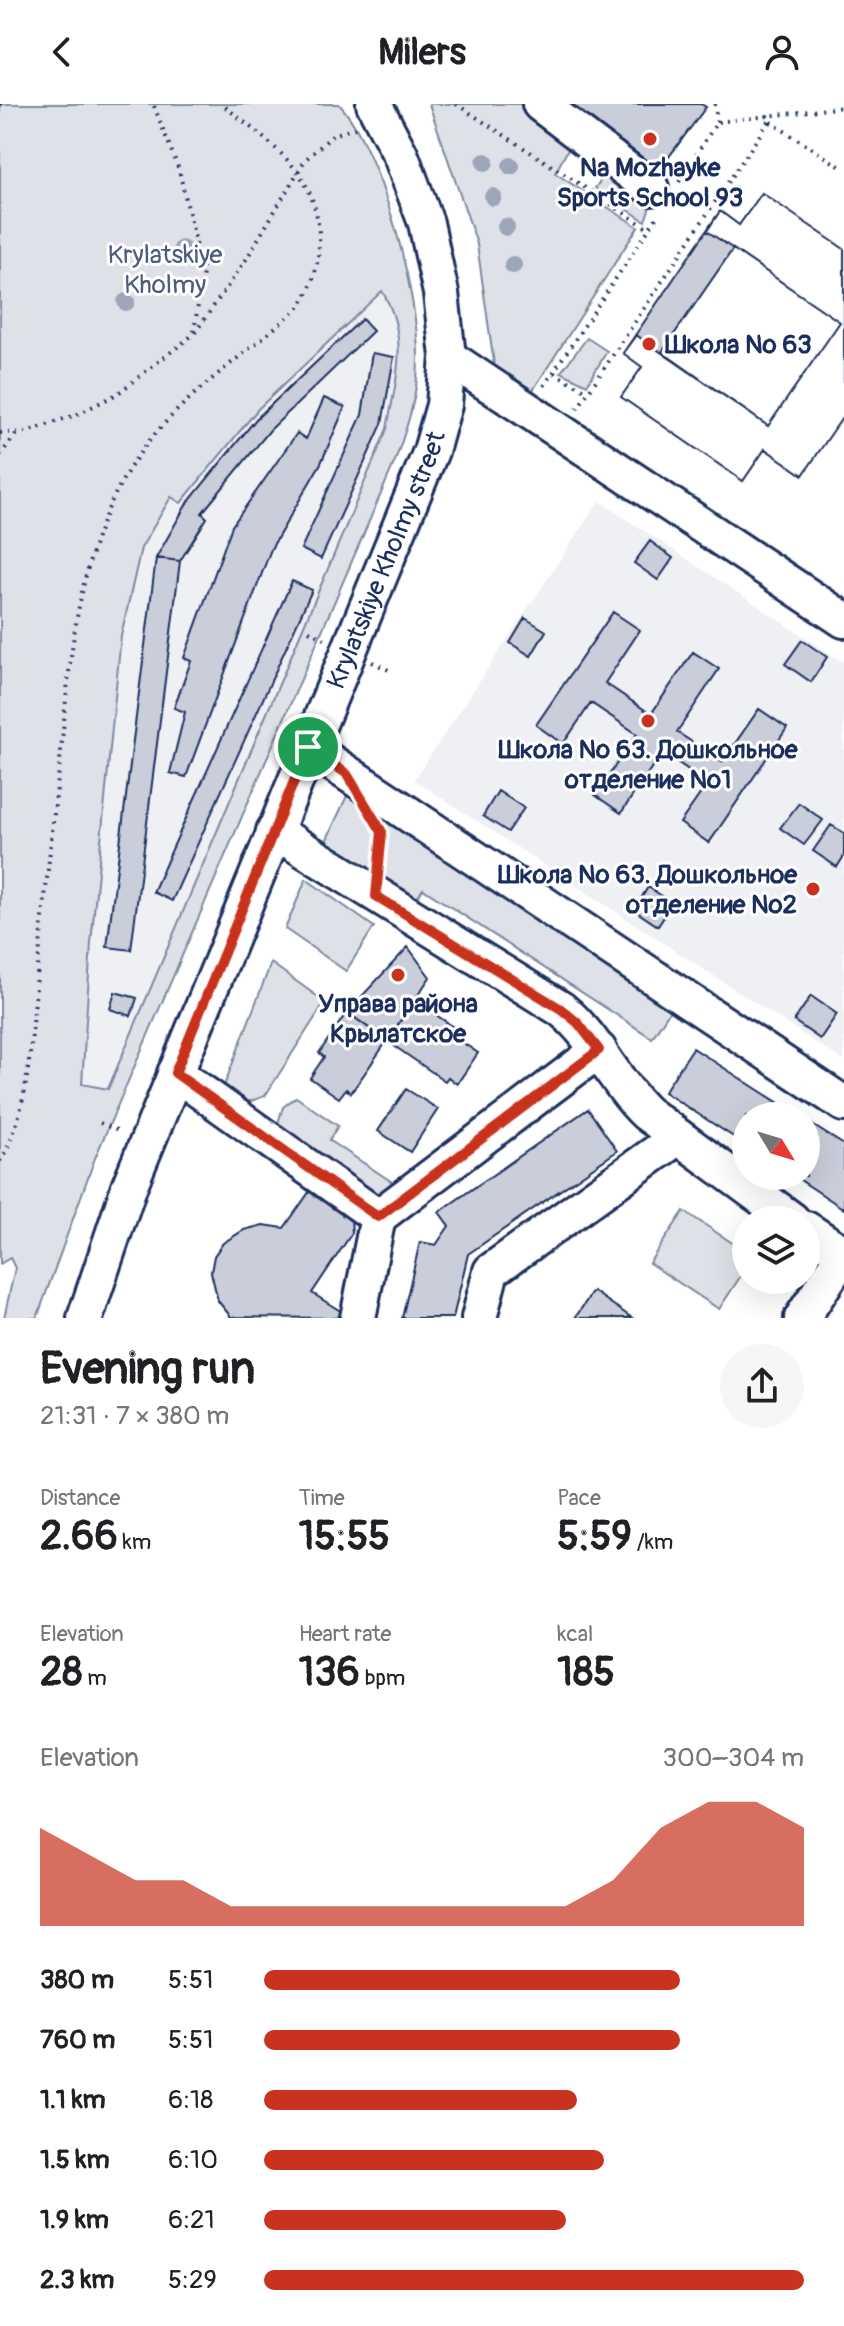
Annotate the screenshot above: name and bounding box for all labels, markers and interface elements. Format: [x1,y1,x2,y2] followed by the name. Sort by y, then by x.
[40,30,84,74] icon: back
[378,30,466,75] text: Milers
[760,30,804,74] icon: person
[641,130,659,148] marker: Na Mozhayke Sports School 93
[557,152,743,214] place label: Na Mozhayke Sports School 93
[108,239,223,301] park label: Krylatskiye Kholmy
[664,329,812,361] place label: Школа № 63
[640,335,658,353] marker: Школа № 63
[320,427,453,694] street label: Krylatskiye Kholmy street
[639,712,657,730] marker: Школа № 63. Дошкольное отделение №1
[274,713,342,781] pin
[286,725,330,769] icon: arrive
[498,734,799,796] place label: Школа № 63. Дошкольное отделение №1
[497,859,798,921] place label: Школа № 63. Дошкольное отделение №2
[804,880,822,898] marker: Школа № 63. Дошкольное отделение №2
[389,966,407,984] marker: Управа района Крылатское
[318,988,478,1050] place label: Управа района Крылатское
[732,1102,820,1190] north arrow
[732,1102,820,1294] map controls
[732,1206,820,1294] button: layers
[40,1342,255,1397] text: Evening run
[720,1344,804,1428] button: share
[40,1400,229,1432] text: 21:31 · 7 × 380 m
[40,1484,120,1512] text: Distance
[299,1484,345,1512] text: Time
[557,1484,601,1512] text: Pace
[40,1512,118,1561] text: 2.66
[299,1512,390,1561] text: 15:55
[557,1512,632,1561] text: 5:59
[118,1528,151,1556] text: km
[632,1528,673,1556] text: /km
[40,1620,124,1648] text: Elevation
[299,1620,391,1648] text: Heart rate
[557,1620,593,1648] text: kcal
[40,1648,83,1697] text: 28
[299,1648,360,1697] text: 136
[557,1648,615,1697] text: 185
[83,1664,107,1692] text: m
[360,1664,405,1692] text: bpm
[40,1742,139,1774] text: Elevation
[663,1742,804,1774] text: 300–304 m
[40,1964,114,1996] text: 380 m
[168,1964,213,1996] text: 5:51
[40,2024,115,2056] text: 760 m
[168,2024,213,2056] text: 5:51
[40,2084,106,2116] text: 1.1 km
[168,2084,213,2116] text: 6:18
[40,2144,110,2176] text: 1.5 km
[168,2144,218,2176] text: 6:10
[40,2204,109,2236] text: 1.9 km
[168,2204,215,2236] text: 6:21
[40,2264,114,2296] text: 2.3 km
[168,2264,217,2296] text: 5:29

